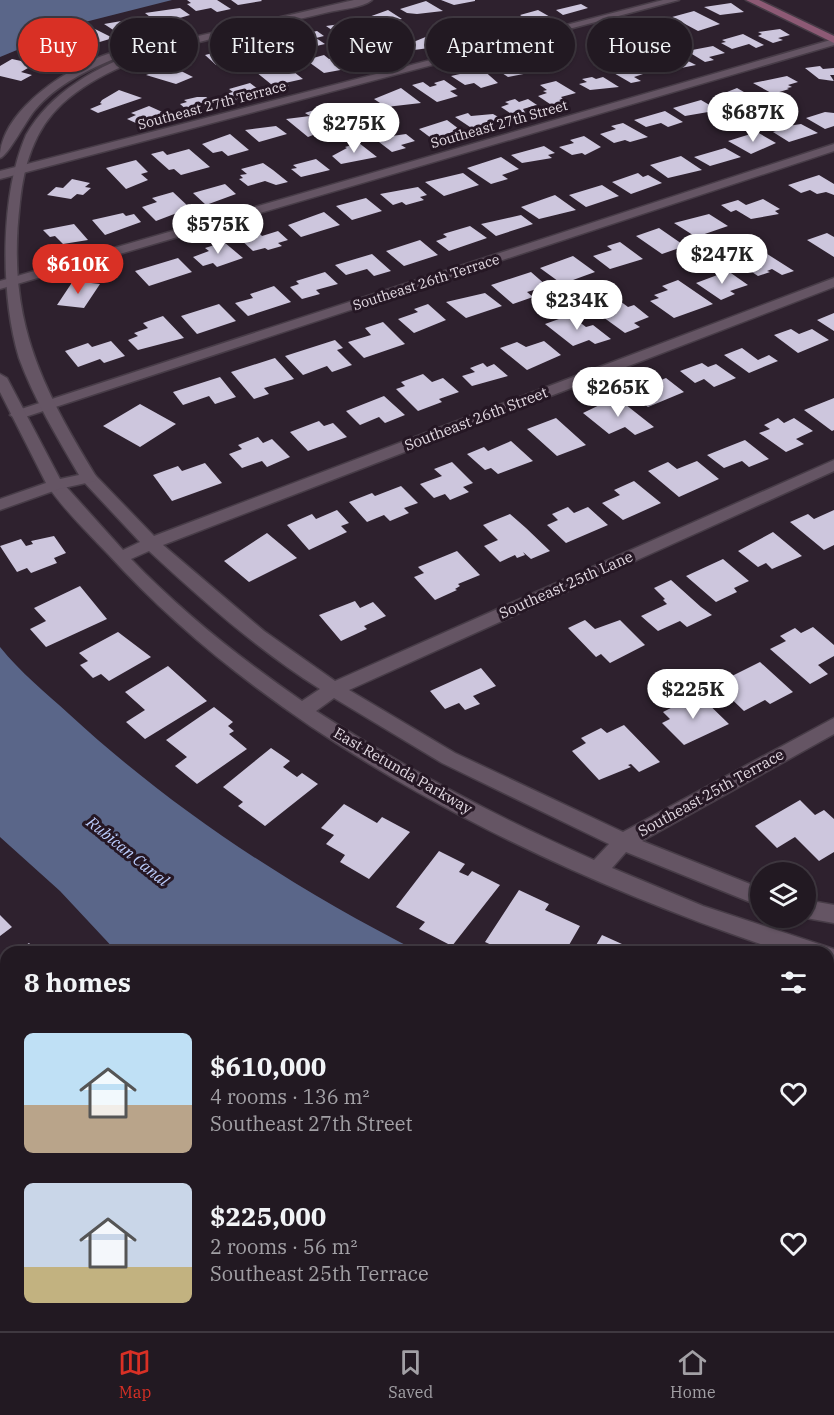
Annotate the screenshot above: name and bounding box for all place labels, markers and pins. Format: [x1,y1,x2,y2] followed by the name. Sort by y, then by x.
[711,92,795,143] pin: $687K
[312,103,396,154] pin: $275K
[176,204,260,255] pin: $575K
[680,234,764,285] pin: $247K
[36,244,120,295] pin: $610K
[535,280,619,331] pin: $234K
[576,367,660,418] pin: $265K
[651,669,735,720] pin: $225K

